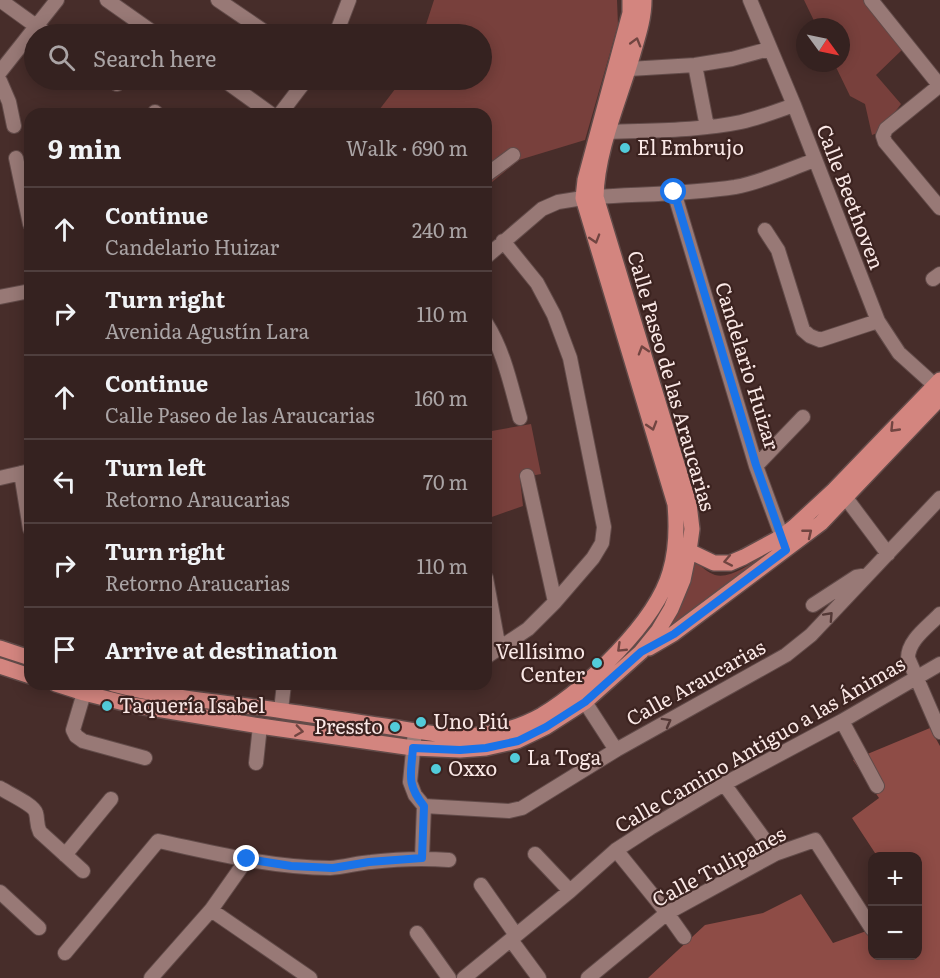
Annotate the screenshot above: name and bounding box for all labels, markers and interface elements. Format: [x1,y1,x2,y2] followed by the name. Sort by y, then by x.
[796,18,850,72] north arrow
[24,24,492,90] search box
[629,37,641,48] one-way arrow
[45,41,78,74] icon: search
[93,41,216,74] text: Search here
[810,119,893,273] street label: Calle Beethoven
[48,128,122,167] text: 9 min
[637,131,744,161] place label: El Embrujo
[346,132,468,162] text: Walk · 690 m
[618,141,632,155] marker: El Embrujo
[660,178,686,204] route start
[105,198,208,231] text: Continue
[48,213,81,246] icon: ahead
[412,214,468,244] text: 240 m
[105,231,279,261] text: Candelario Huizar
[588,233,600,244] one-way arrow
[621,247,725,514] street label: Calle Paseo de las Araucarias
[709,278,789,454] street label: Candelario Huizar
[105,282,225,315] text: Turn right
[48,297,81,330] icon: right
[417,298,468,328] text: 110 m
[105,315,309,345] text: Avenida Agustín Lara
[638,345,650,356] one-way arrow
[105,366,208,399] text: Continue
[48,381,81,414] icon: ahead
[414,382,468,412] text: 160 m
[105,399,375,429] text: Calle Paseo de las Araucarias
[645,420,657,431] one-way arrow
[891,420,902,431] one-way arrow
[105,450,206,483] text: Turn left
[48,465,81,498] icon: left
[423,466,468,496] text: 70 m
[105,483,290,513] text: Retorno Araucarias
[801,529,812,540] one-way arrow
[105,534,225,567] text: Turn right
[48,549,81,582] icon: right
[417,550,468,580] text: 110 m
[724,554,734,567] one-way arrow
[105,567,290,597] text: Retorno Araucarias
[822,612,833,623] one-way arrow
[620,631,770,732] street label: Calle Araucarias
[48,633,81,666] icon: arrive
[105,633,338,666] text: Arrive at destination
[495,635,586,688] place label: Vellísimo Center
[618,640,629,651] one-way arrow
[608,648,910,839] street label: Calle Camino Antiguo a las Ánimas
[590,656,604,670] marker: Vellísimo Center
[119,689,265,719] place label: Taquería Isabel
[100,699,114,713] marker: Taquería Isabel
[433,705,509,735] place label: Uno Piú
[314,710,383,740] place label: Pressto
[414,715,428,729] marker: Uno Piú
[661,717,671,729] one-way arrow
[388,720,402,734] marker: Pressto
[294,725,303,737] one-way arrow
[527,741,602,771] place label: La Toga
[508,751,522,765] marker: La Toga
[448,752,497,782] place label: Oxxo
[429,762,443,776] marker: Oxxo
[646,817,790,913] street label: Calle Tulipanes
[233,845,259,871] route end
[868,852,922,960] map controls
[868,852,922,906] button: +
[868,906,922,960] button: −

